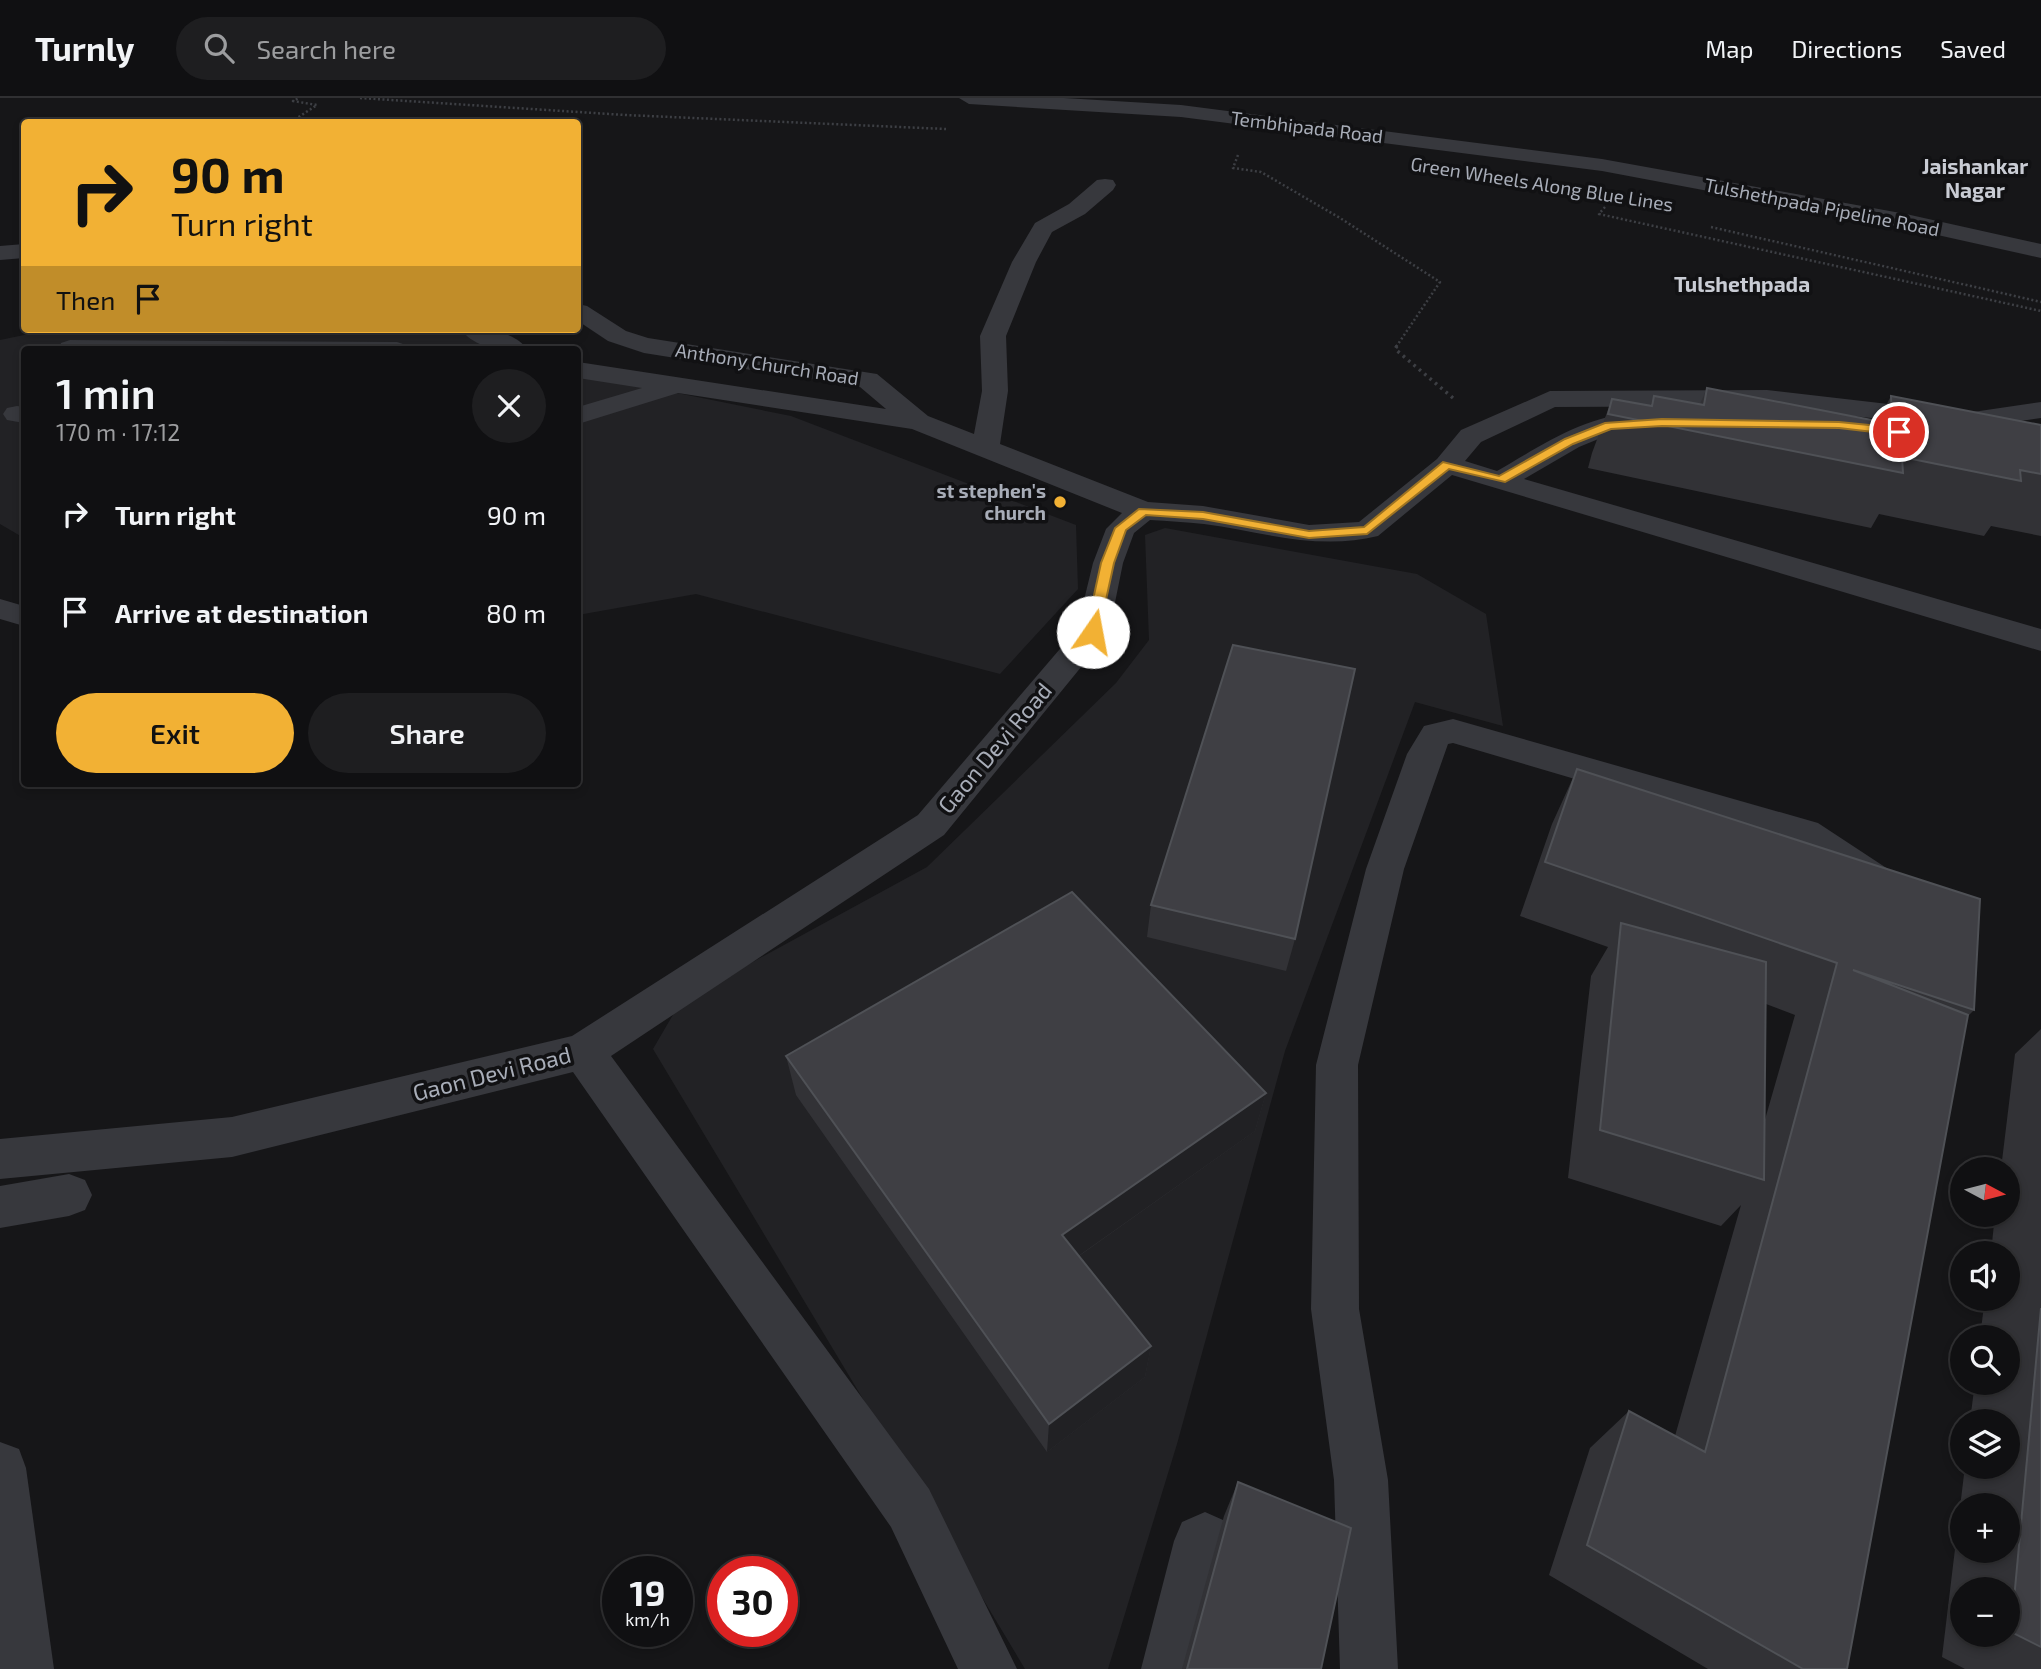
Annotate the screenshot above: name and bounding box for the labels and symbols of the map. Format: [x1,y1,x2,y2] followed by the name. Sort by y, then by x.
[1230,106,1384,147] street label: Tembhipada Road
[1409,151,1675,216] street label: Green Wheels Along Blue Lines
[1922,153,2028,202] district label: Jaishankar Nagar
[1703,172,1941,241] street label: Tulshethpada Pipeline Road
[1674,271,1810,296] district label: Tulshethpada
[674,338,860,389] street label: Anthony Church Road
[1869,402,1929,462] pin
[937,479,1046,524] place label: st stephen's church
[1052,494,1068,510] marker: st stephen's church
[1056,595,1130,669] position arrow
[931,676,1057,818] street label: Gaon Devi Road
[410,1040,574,1106] street label: Gaon Devi Road
[1950,1157,2020,1227] north arrow
[707,1556,798,1647] speed limit sign: 30

